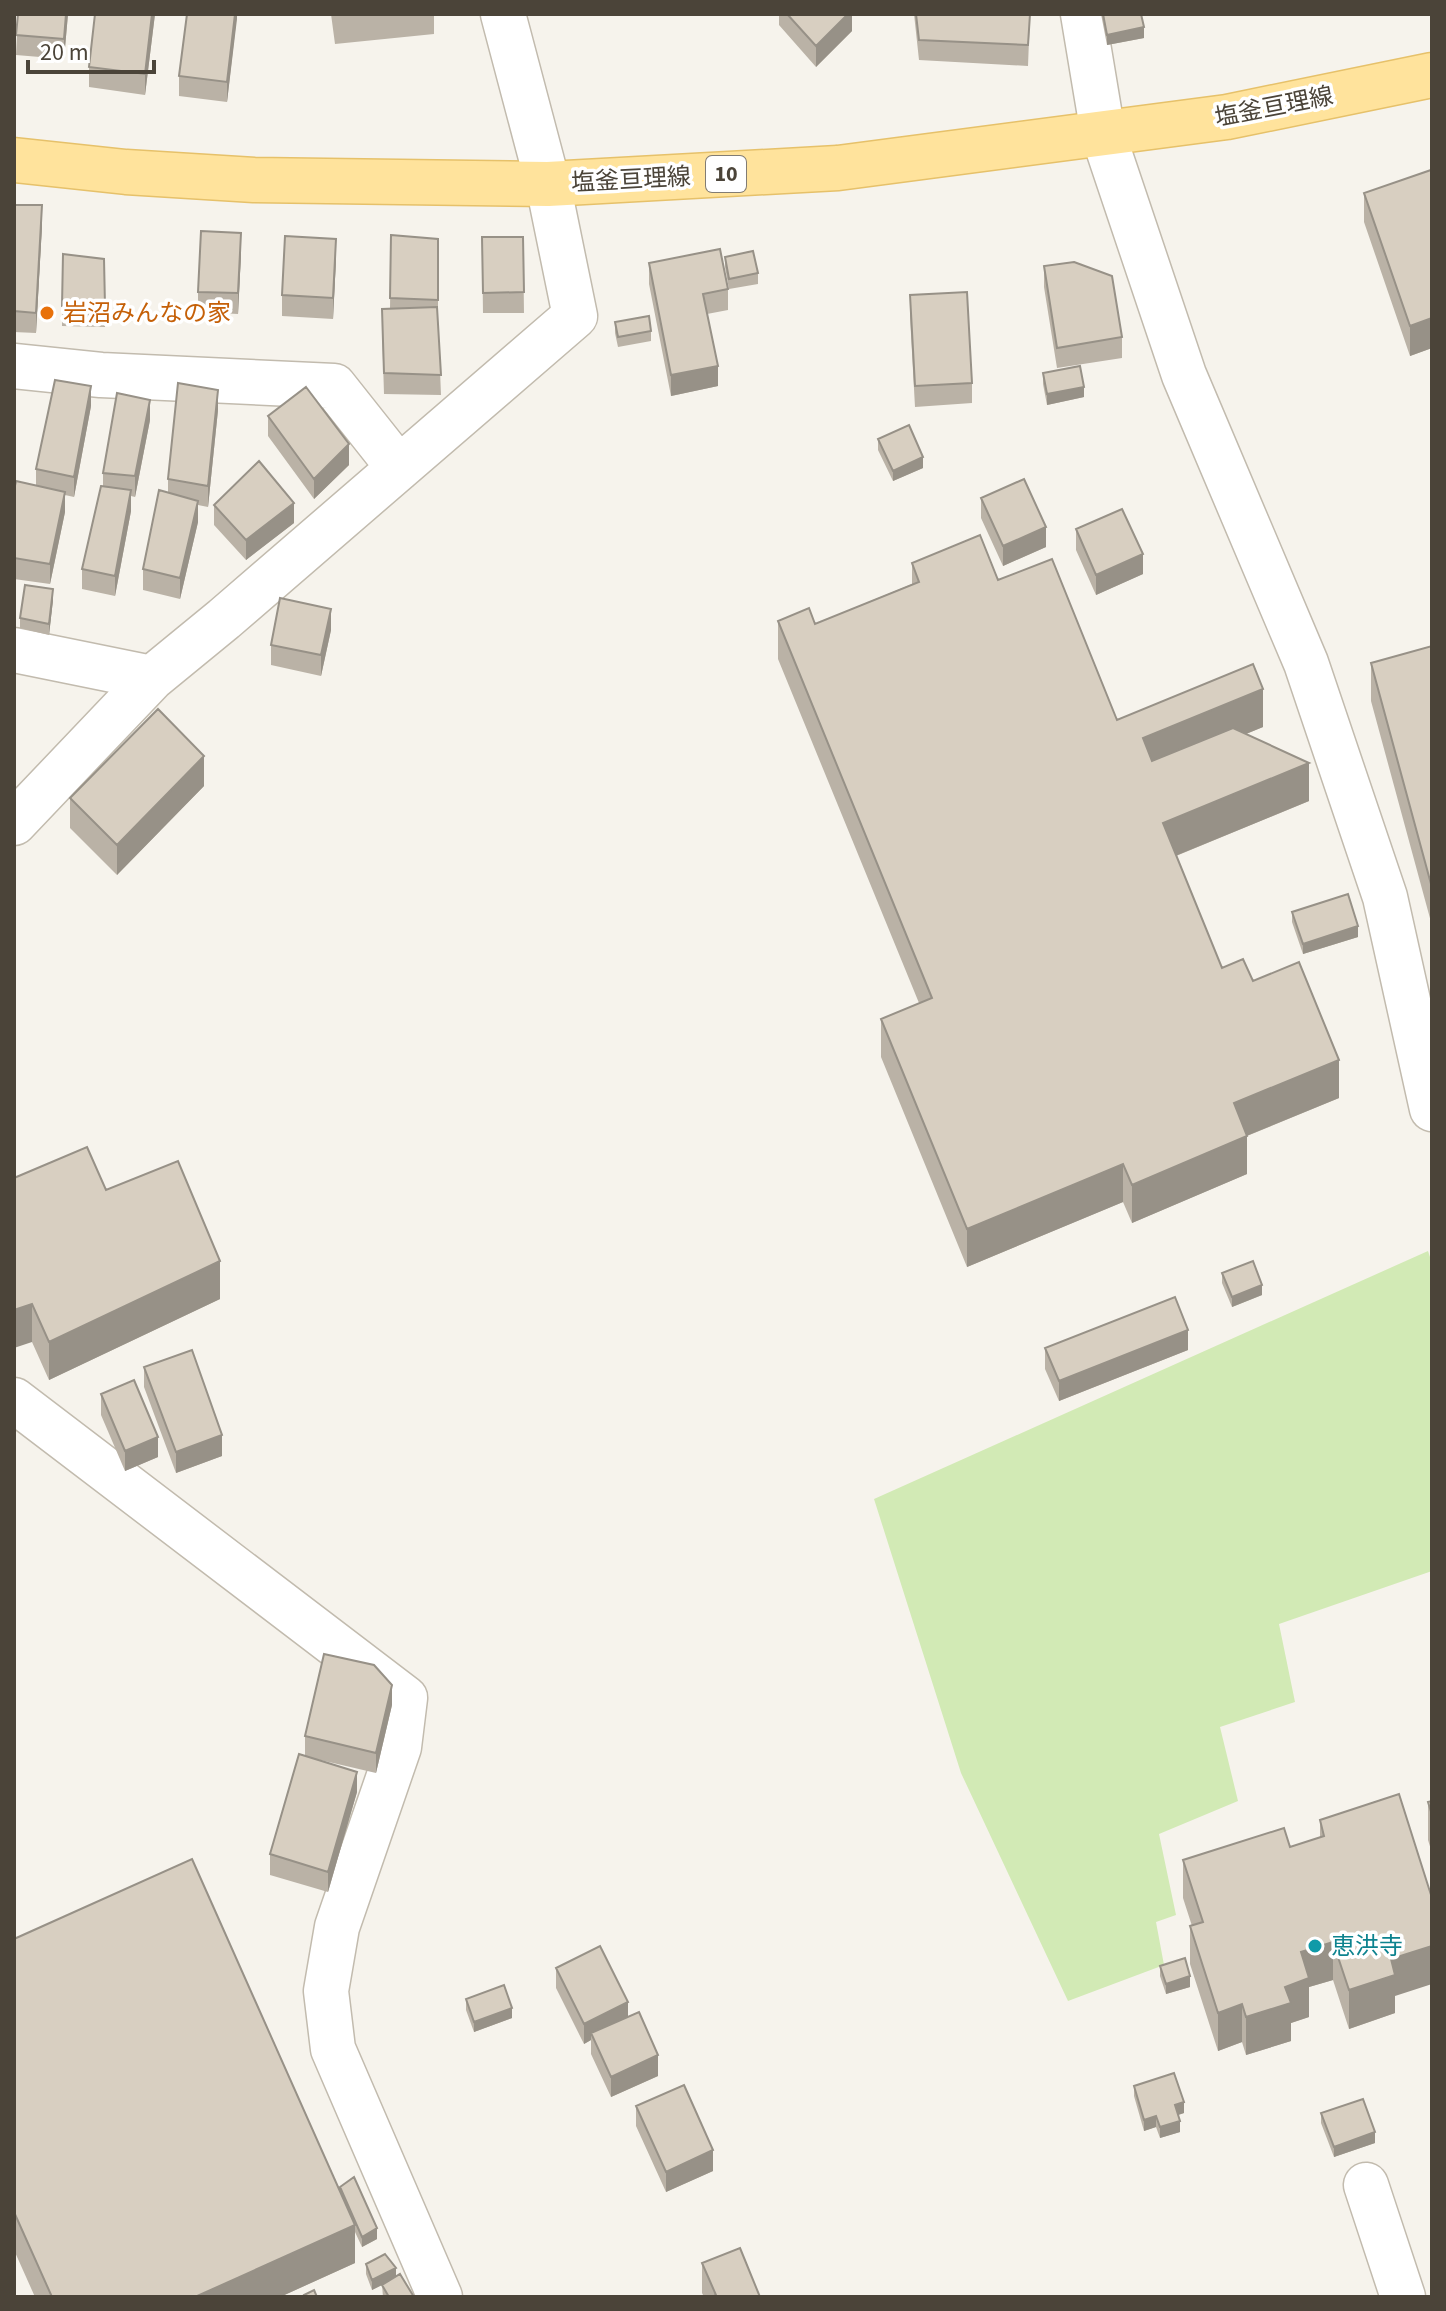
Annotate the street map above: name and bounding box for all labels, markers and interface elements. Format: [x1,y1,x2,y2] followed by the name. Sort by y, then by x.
[28,24,154,74] scale bar
[40,35,89,70] text: 20 m
[1212,78,1336,136] street label: 塩釜亘理線
[706,156,746,192] road number: 10
[570,159,692,201] street label: 塩釜亘理線
[63,296,231,331] place label: 岩沼みんなの家
[38,304,56,322] marker: 岩沼みんなの家
[1331,1929,1403,1964] place label: 恵洪寺
[1306,1937,1324,1955] marker: 恵洪寺

